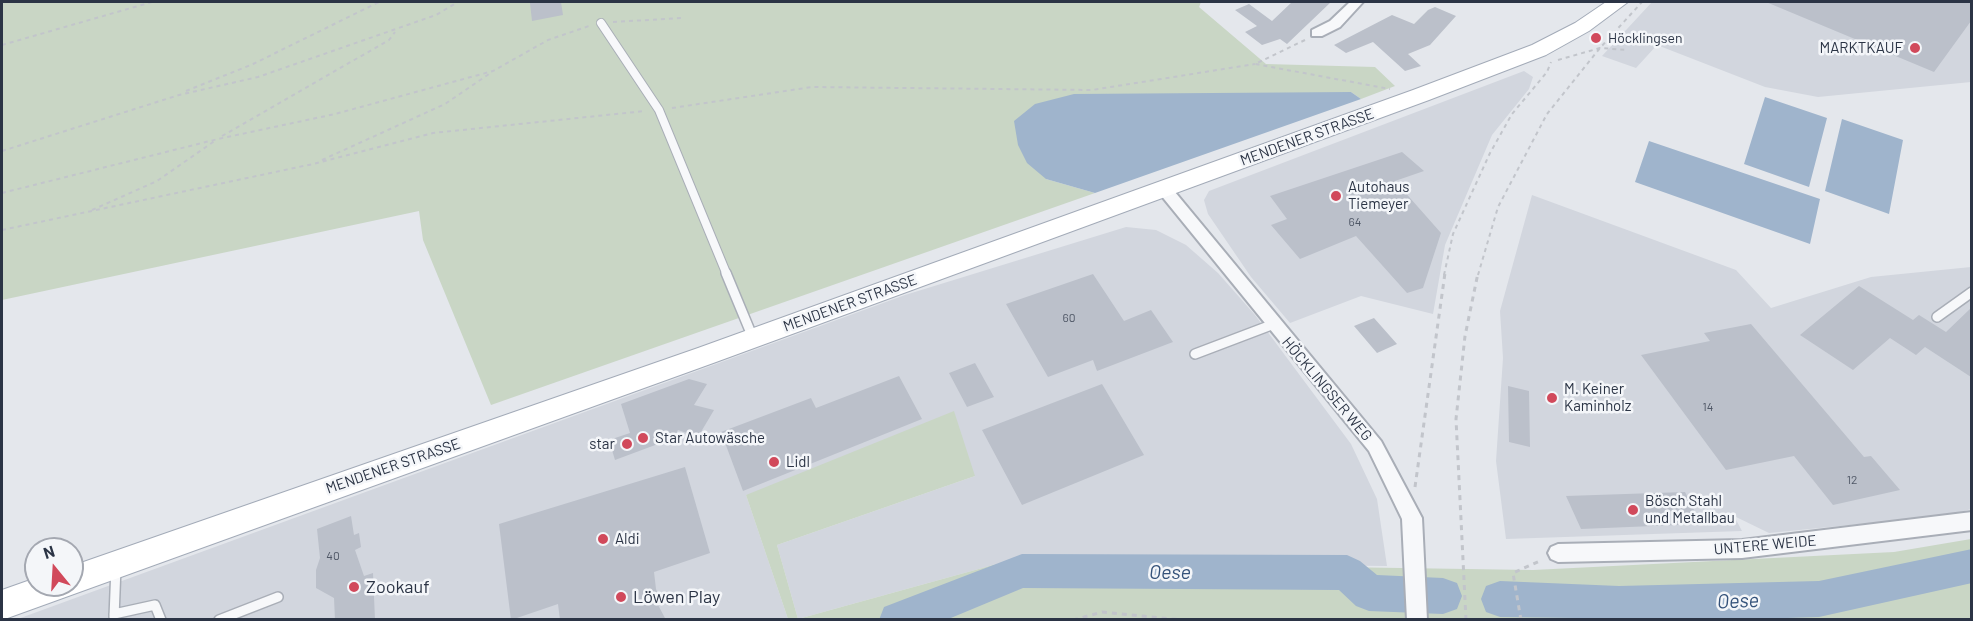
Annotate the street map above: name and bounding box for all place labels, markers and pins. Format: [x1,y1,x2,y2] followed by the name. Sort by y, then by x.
[1608,30,1682,46] place label: Höcklingsen
[1589,31,1603,45] marker: Höcklingsen
[1819,39,1903,57] place label: MARKTKAUF
[1908,41,1922,55] marker: MARKTKAUF
[1348,178,1410,213] place label: Autohaus Tiemeyer
[1329,189,1343,203] marker: Autohaus Tiemeyer
[1564,380,1631,415] place label: M. Keiner Kaminholz
[1545,391,1559,405] marker: M. Keiner Kaminholz
[655,429,765,447] place label: Star Autowäsche
[636,431,650,445] marker: Star Autowäsche
[589,435,615,453] place label: star
[620,437,634,451] marker: star
[786,453,810,471] place label: Lidl
[767,455,781,469] marker: Lidl
[1645,492,1735,527] place label: Bösch Stahl und Metallbau
[1626,503,1640,517] marker: Bösch Stahl und Metallbau
[615,530,640,548] place label: Aldi
[596,532,610,546] marker: Aldi
[366,576,430,598] place label: Zookauf
[347,580,361,594] marker: Zookauf
[633,586,720,608] place label: Löwen Play
[614,590,628,604] marker: Löwen Play

